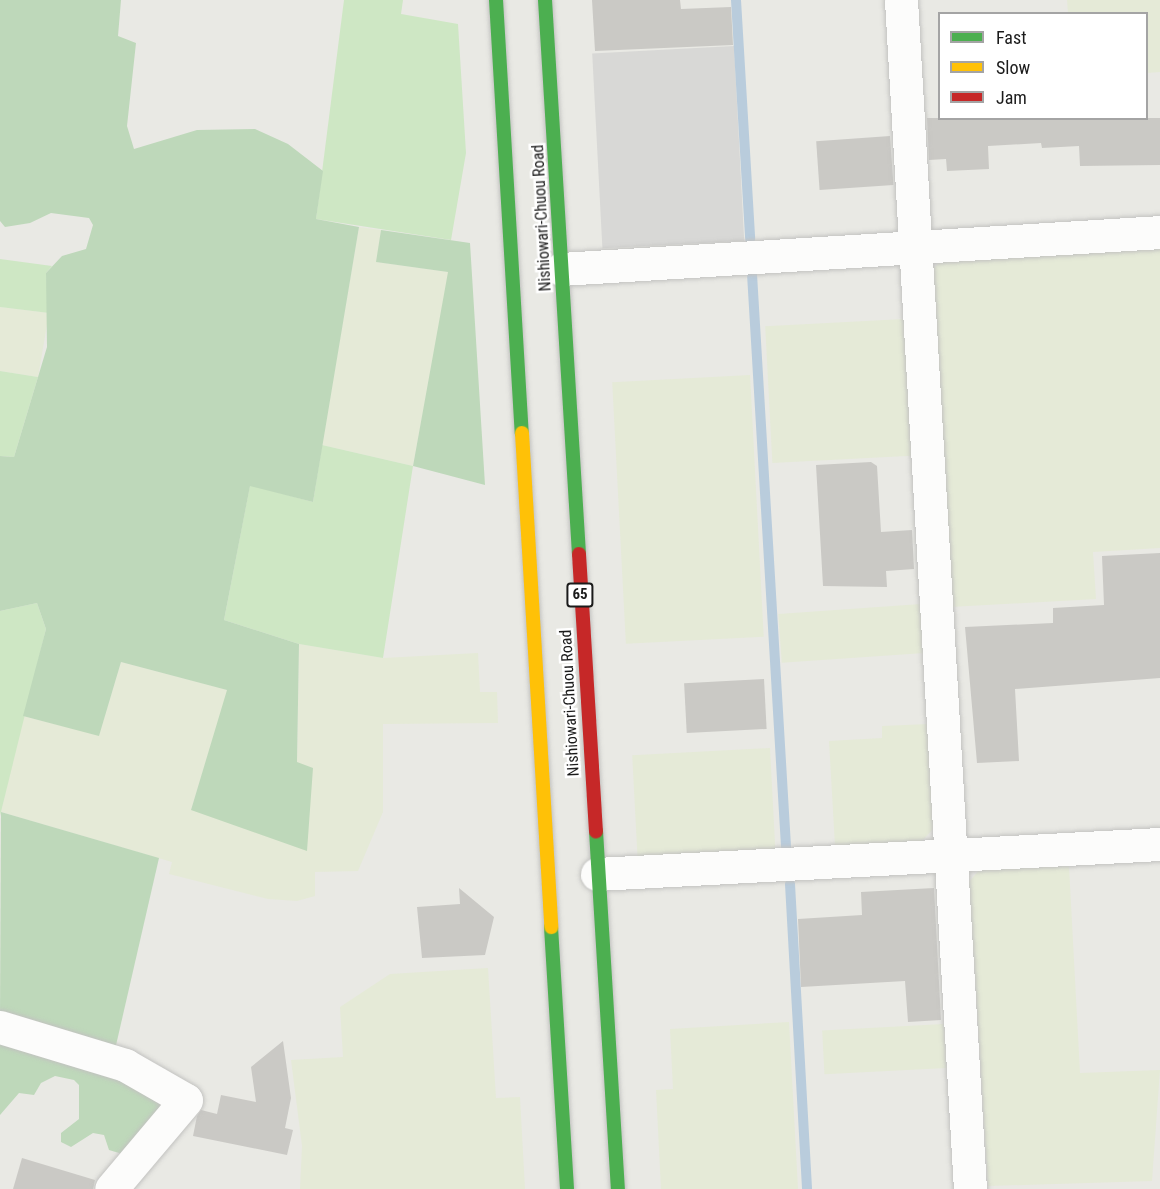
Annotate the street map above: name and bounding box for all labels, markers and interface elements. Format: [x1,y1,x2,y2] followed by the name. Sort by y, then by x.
[938,12,1148,120] legend
[996,27,1027,48] text: Fast
[996,57,1030,78] text: Slow
[996,87,1027,108] text: Jam
[529,144,555,292] street label: Nishiowari-Chuou Road
[565,583,595,607] road number: 65
[557,629,583,777] street label: Nishiowari-Chuou Road

